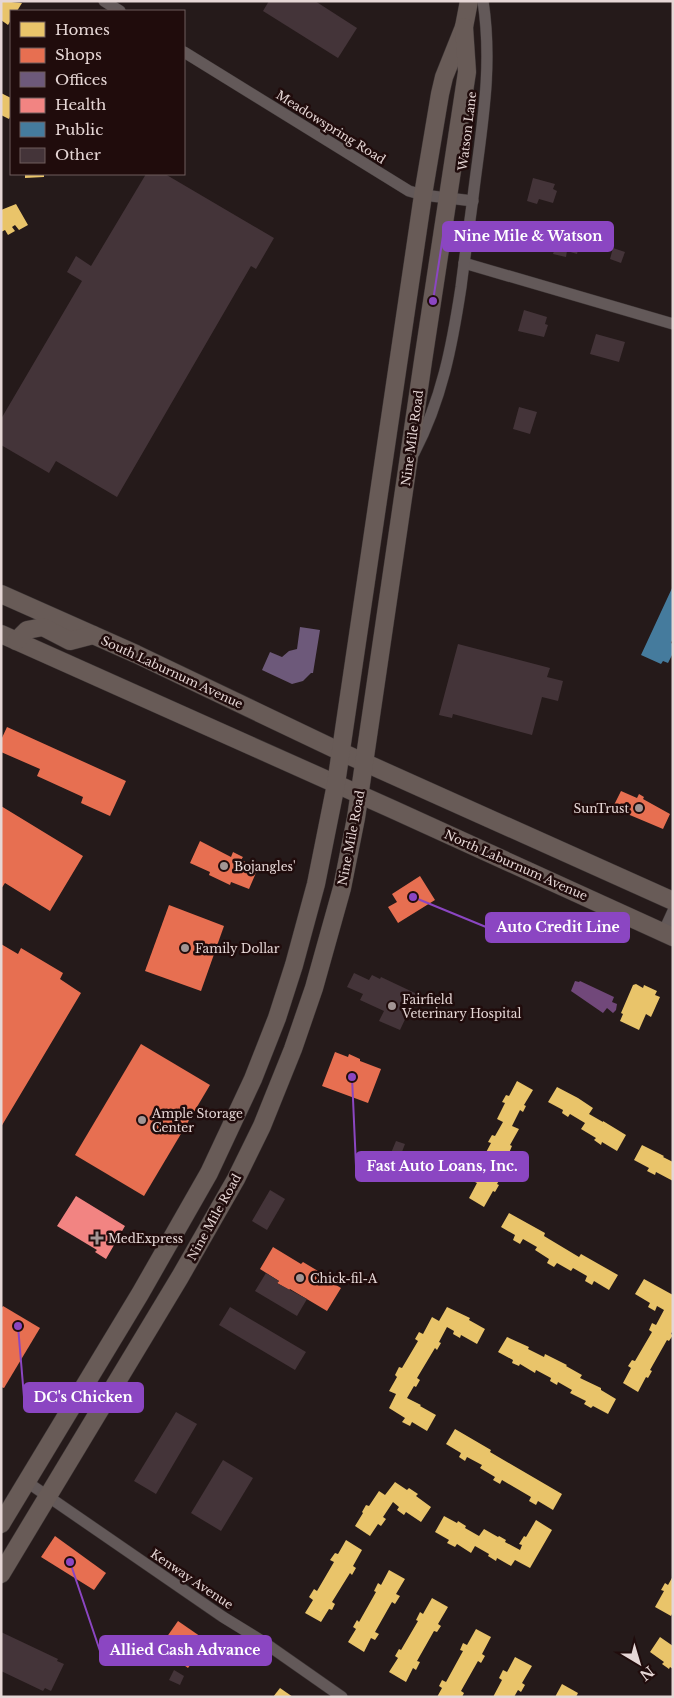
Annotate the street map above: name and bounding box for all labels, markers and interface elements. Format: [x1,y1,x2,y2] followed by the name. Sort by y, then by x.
[10,10,185,175] legend
[55,20,110,39] text: Homes
[55,45,102,64] text: Shops
[55,70,107,89] text: Offices
[273,87,389,167] street label: Meadowspring Road
[455,90,479,172] street label: Watson Lane
[55,95,106,114] text: Health
[55,120,103,139] text: Public
[55,145,102,164] text: Other
[443,222,613,251] callout: Nine Mile & Watson
[453,227,603,245] text: Nine Mile & Watson
[398,389,426,487] street label: Nine Mile Road
[99,633,245,712] street label: South Laburnum Avenue
[334,789,368,887] street label: Nine Mile Road
[574,801,629,816] place label: SunTrust
[633,802,645,814] marker: SunTrust
[442,827,590,903] street label: North Laburnum Avenue
[234,859,296,874] place label: Bojangles'
[218,860,230,872] marker: Bojangles'
[486,913,629,942] callout: Auto Credit Line
[495,918,620,936] text: Auto Credit Line
[195,941,280,956] place label: Family Dollar
[179,942,191,954] marker: Family Dollar
[401,992,521,1021] place label: Fairfield Veterinary Hospital
[386,1000,398,1012] marker: Fairfield Veterinary Hospital
[151,1106,243,1135] place label: Ample Storage Center
[136,1114,148,1126] marker: Ample Storage Center
[356,1152,528,1181] callout: Fast Auto Loans, Inc.
[366,1157,518,1175] text: Fast Auto Loans, Inc.
[184,1171,244,1263] street label: Nine Mile Road
[90,1231,104,1245] marker: MedExpress
[108,1231,183,1246] place label: MedExpress
[310,1271,378,1286] place label: Chick-fil-A
[294,1272,306,1284] marker: Chick-fil-A
[24,1383,143,1412] callout: DC's Chicken
[33,1388,133,1406] text: DC's Chicken
[148,1546,236,1612] street label: Kenway Avenue
[100,1636,271,1665] callout: Allied Cash Advance
[614,1638,664,1688] north arrow
[109,1641,260,1659] text: Allied Cash Advance
[636,1662,658,1684] text: N

